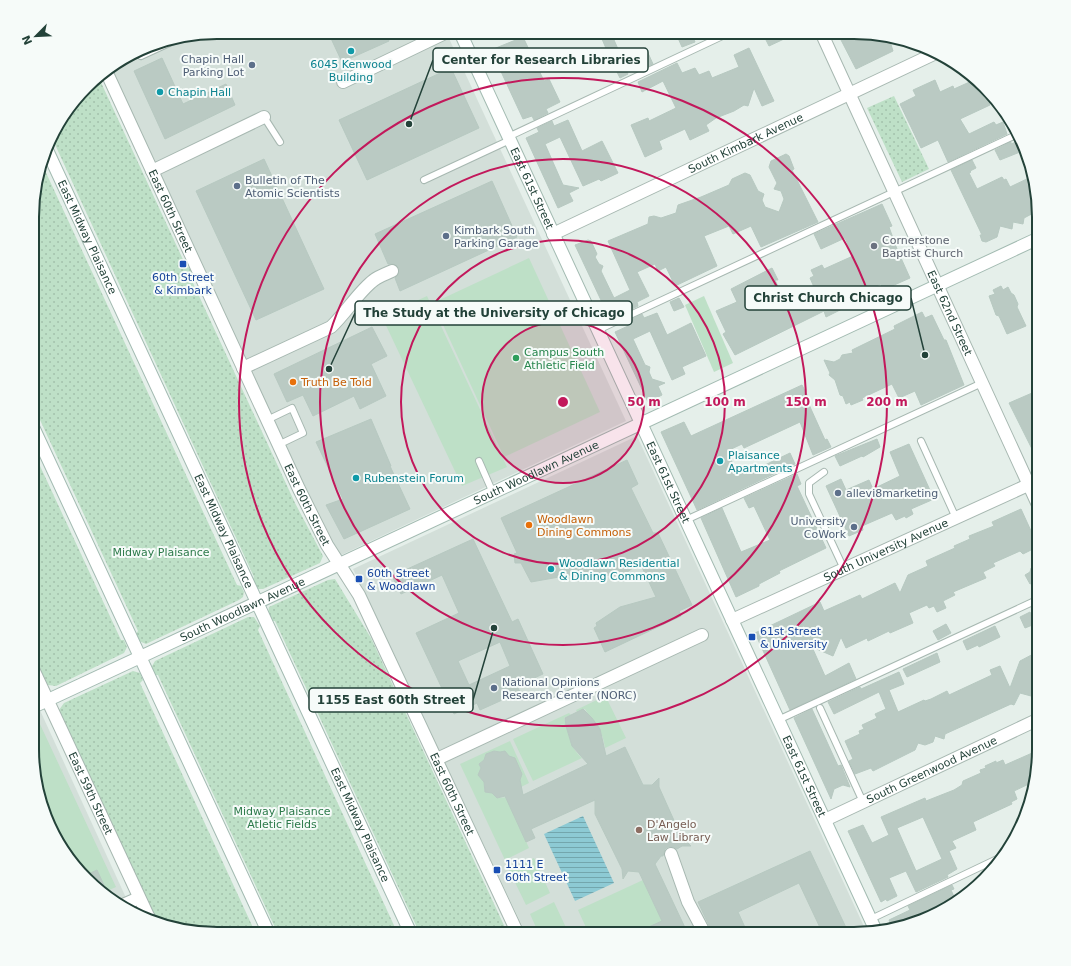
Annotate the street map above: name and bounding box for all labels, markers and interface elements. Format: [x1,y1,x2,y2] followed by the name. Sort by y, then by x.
[16,16,56,56] north arrow
[20,33,35,47] text: N
[346,46,356,56] marker: 6045 Kenwood Building
[433,48,648,72] callout: Center for Research Libraries
[181,53,245,79] place label: Chapin Hall Parking Lot
[441,53,641,67] text: Center for Research Libraries
[310,58,392,84] place label: 6045 Kenwood Building
[247,60,257,70] marker: Chapin Hall Parking Lot
[168,86,231,99] place label: Chapin Hall
[155,87,165,97] marker: Chapin Hall
[686,111,806,176] street label: South Kimbark Avenue
[507,146,557,232] street label: East 61st Street
[145,168,195,255] street label: East 60th Street
[245,174,340,200] place label: Bulletin of The Atomic Scientists
[55,178,119,297] street label: East Midway Plaisance
[232,181,242,191] marker: Bulletin of The Atomic Scientists
[454,224,539,250] place label: Kimbark South Parking Garage
[441,231,451,241] marker: Kimbark South Parking Garage
[882,234,963,260] place label: Cornerstone Baptist Church
[869,241,879,251] marker: Cornerstone Baptist Church
[178,259,188,269] marker: 60th Street & Kimbark
[924,268,975,358] street label: East 62nd Street
[152,271,215,297] place label: 60th Street & Kimbark
[745,286,911,310] callout: Christ Church Chicago
[753,291,903,305] text: Christ Church Chicago
[355,301,632,325] callout: The Study at the University of Chicago
[363,306,625,320] text: The Study at the University of Chicago
[524,346,604,372] place label: Campus South Athletic Field
[511,353,521,363] marker: Campus South Athletic Field
[300,376,372,389] place label: Truth Be Told
[288,377,298,387] marker: Truth Be Told
[556,395,570,409] centre of rings
[627,395,661,409] text: 50 m
[704,395,746,409] text: 100 m
[785,395,827,409] text: 150 m
[866,395,908,409] text: 200 m
[472,438,601,508] street label: South Woodlawn Avenue
[643,440,693,526] street label: East 61st Street
[728,449,793,475] place label: Plaisance Apartments
[715,456,725,466] marker: Plaisance Apartments
[281,462,333,549] street label: East 60th Street
[191,472,256,591] street label: East Midway Plaisance
[364,472,464,485] place label: Rubenstein Forum
[351,473,361,483] marker: Rubenstein Forum
[846,487,938,500] place label: allevi8marketing
[833,488,843,498] marker: allevi8marketing
[537,513,632,539] place label: Woodlawn Dining Commons
[791,515,847,541] place label: University CoWork
[822,516,951,584] street label: South University Avenue
[524,520,534,530] marker: Woodlawn Dining Commons
[849,522,859,532] marker: University CoWork
[112,546,210,559] park label: Midway Plaisance
[559,557,680,583] place label: Woodlawn Residential & Dining Commons
[546,564,556,574] marker: Woodlawn Residential & Dining Commons
[367,567,436,593] place label: 60th Street & Woodlawn
[354,574,364,584] marker: 60th Street & Woodlawn
[178,575,307,645] street label: South Woodlawn Avenue
[760,625,828,651] place label: 61st Street & University
[747,632,757,642] marker: 61st Street & University
[502,676,637,702] place label: National Opinions Research Center (NORC)
[489,683,499,693] marker: National Opinions Research Center (NORC)
[309,688,473,712] callout: 1155 East 60th Street
[317,693,465,707] text: 1155 East 60th Street
[779,734,829,820] street label: East 61st Street
[865,734,999,806] street label: South Greenwood Avenue
[66,750,115,837] street label: East 59th Street
[427,751,477,838] street label: East 60th Street
[328,766,392,884] street label: East Midway Plaisance
[233,805,331,831] park label: Midway Plaisance Atletic Fields
[647,818,711,844] place label: D'Angelo Law Library
[634,825,644,835] marker: D'Angelo Law Library
[505,858,568,884] place label: 1111 E 60th Street
[492,865,502,875] marker: 1111 E 60th Street

